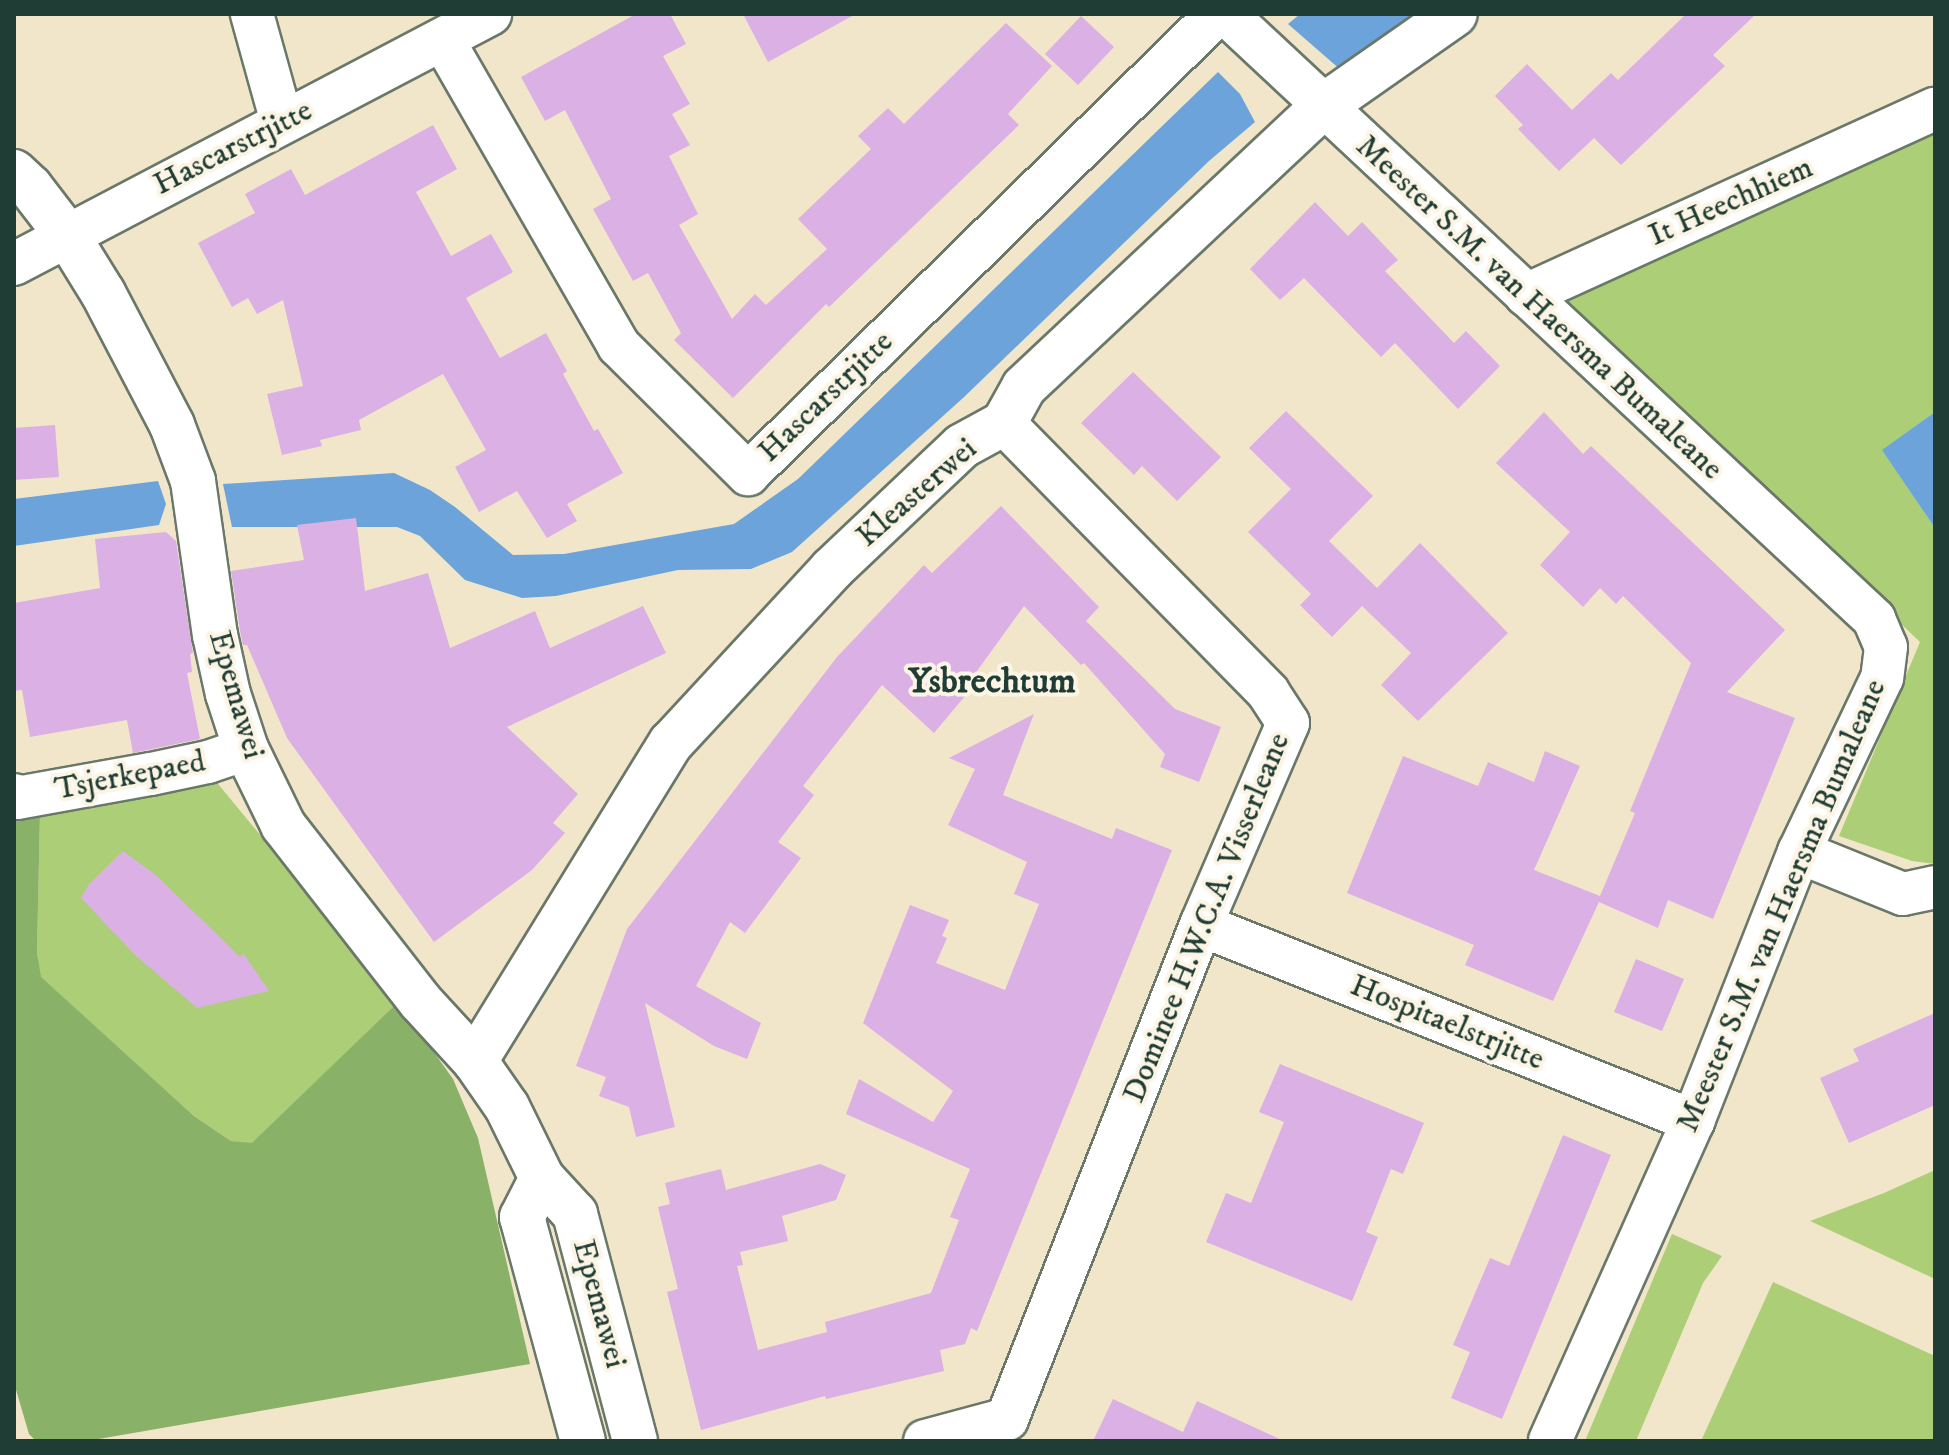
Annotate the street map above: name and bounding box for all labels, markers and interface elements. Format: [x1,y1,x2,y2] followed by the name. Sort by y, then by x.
[147,92,319,204] street label: Hascarstrjitte
[1347,128,1731,488] street label: Meester S.M. van Haersma Bumaleane
[1643,149,1819,255] street label: It Heechhiem
[751,323,901,471] street label: Hascarstrjitte
[849,430,985,556] street label: Kleasterwei
[199,627,273,763] street label: Epemawei
[908,660,1076,704] district label: Ysbrechtum
[1669,674,1895,1138] street label: Meester S.M. van Haersma Bumaleane
[1115,728,1299,1108] street label: Dominee H.W.C.A. Visserleane
[51,743,209,809] street label: Tsjerkepaed
[1344,967,1550,1079] street label: Hospitaelstrjitte
[563,1236,635,1372] street label: Epemawei

